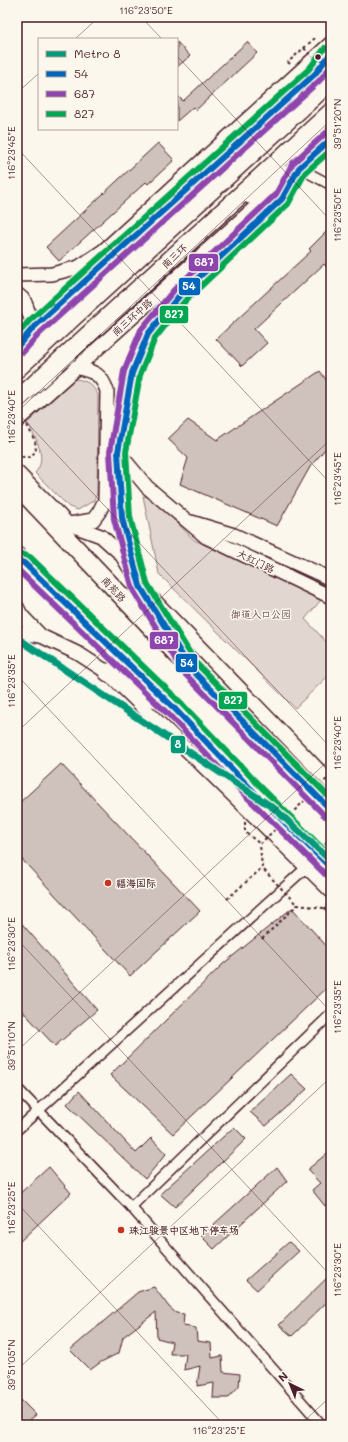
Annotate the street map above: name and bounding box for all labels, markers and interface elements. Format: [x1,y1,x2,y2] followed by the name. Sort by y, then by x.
[119,3,173,17] text: 116°23'50"E
[38,38,178,130] legend
[74,45,121,61] text: Metro 8
[313,52,323,62] unlabelled marker
[74,65,88,81] text: 54
[74,85,96,101] text: 687
[330,99,344,149] text: 39°51'20"N
[74,105,95,121] text: 827
[4,126,18,180] text: 116°23'45"E
[330,188,344,242] text: 116°23'50"E
[158,241,190,271] street label: 南三环
[188,253,219,272] line badge: 687
[194,254,214,269] text: 687
[178,277,201,296] line badge: 54
[182,278,196,293] text: 54
[109,295,155,339] street label: 南三环中路
[159,305,189,324] line badge: 827
[164,306,184,321] text: 827
[4,390,18,444] text: 116°23'40"E
[330,452,344,506] text: 116°23'45"E
[235,546,277,576] street label: 大红门路
[99,573,129,605] street label: 南苑路
[230,607,291,621] park label: 御道入口公园
[149,631,179,650] line badge: 687
[154,632,174,647] text: 687
[175,653,198,673] line badge: 54
[4,654,18,708] text: 116°23'35"E
[180,655,194,670] text: 54
[218,691,248,710] line badge: 827
[223,692,243,707] text: 827
[330,716,344,770] text: 116°23'40"E
[170,735,186,754] line badge: 8
[175,736,182,751] text: 8
[116,876,156,890] place label: 福海国际
[103,878,113,888] marker: 福海国际
[4,917,18,971] text: 116°23'30"E
[330,980,344,1034] text: 116°23'35"E
[4,1021,18,1071] text: 39°51'10"N
[4,1181,18,1235] text: 116°23'25"E
[129,1223,239,1237] place label: 珠江骏景中区地下停车场
[116,1225,126,1235] marker: 珠江骏景中区地下停车场
[330,1243,344,1297] text: 116°23'30"E
[4,1339,18,1391] text: 39°51'05"N
[270,1364,310,1404] north arrow
[275,1368,291,1385] text: N
[192,1423,246,1437] text: 116°23'25"E

